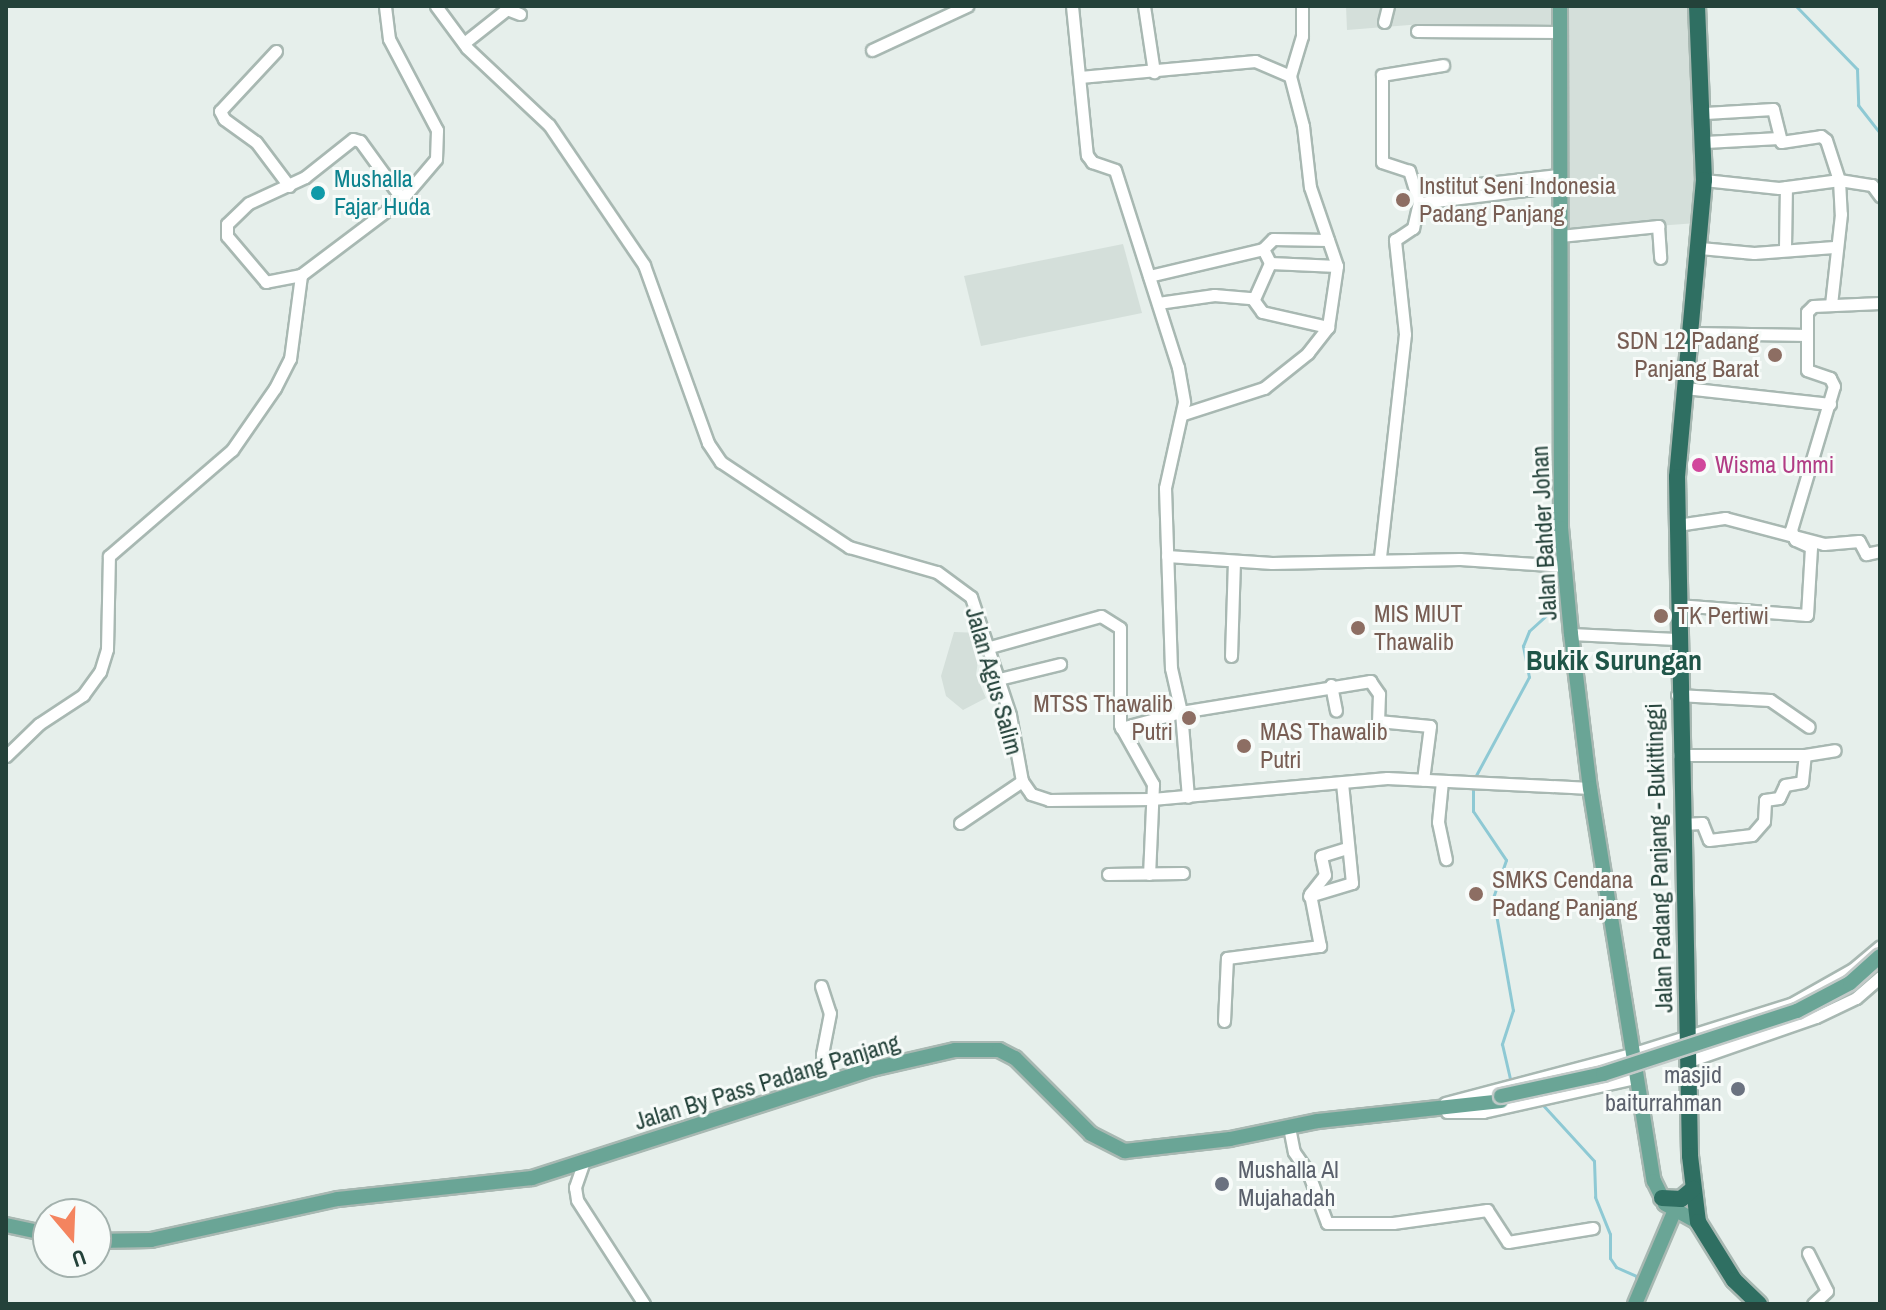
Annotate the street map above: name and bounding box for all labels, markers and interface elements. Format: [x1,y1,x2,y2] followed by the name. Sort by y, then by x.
[334,165,430,221] place label: Mushalla Fajar Huda
[1419,172,1616,228] place label: Institut Seni Indonesia Padang Panjang
[309,184,327,202] marker: Mushalla Fajar Huda
[1394,191,1412,209] marker: Institut Seni Indonesia Padang Panjang
[1617,327,1759,383] place label: SDN 12 Padang Panjang Barat
[1766,346,1784,364] marker: SDN 12 Padang Panjang Barat
[1525,445,1563,621] street label: Jalan Bahder Johan
[1715,451,1834,479] place label: Wisma Ummi
[1690,456,1708,474] marker: Wisma Ummi
[1374,600,1463,656] place label: MIS MIUT Thawalib
[1677,602,1769,630] place label: TK Pertiwi
[959,603,1029,759] street label: Jalan Agus Salim
[1652,607,1670,625] marker: TK Pertiwi
[1349,619,1367,637] marker: MIS MIUT Thawalib
[1526,643,1702,677] district label: Bukik Surungan
[1033,690,1173,746] place label: MTSS Thawalib Putri
[1639,703,1679,1013] street label: Jalan Padang Panjang - Bukittinggi
[1180,709,1198,727] marker: MTSS Thawalib Putri
[1260,718,1388,774] place label: MAS Thawalib Putri
[1235,737,1253,755] marker: MAS Thawalib Putri
[1492,866,1638,922] place label: SMKS Cendana Padang Panjang
[1467,885,1485,903] marker: SMKS Cendana Padang Panjang
[631,1028,903,1136] street label: Jalan By Pass Padang Panjang
[1605,1061,1722,1117] place label: masjid baiturrahman
[1729,1080,1747,1098] marker: masjid baiturrahman
[1238,1156,1340,1212] place label: Mushalla Al Mujahadah
[1213,1175,1231,1193] marker: Mushalla Al Mujahadah
[32,1198,112,1278] north arrow
[68,1242,90,1275] text: U

